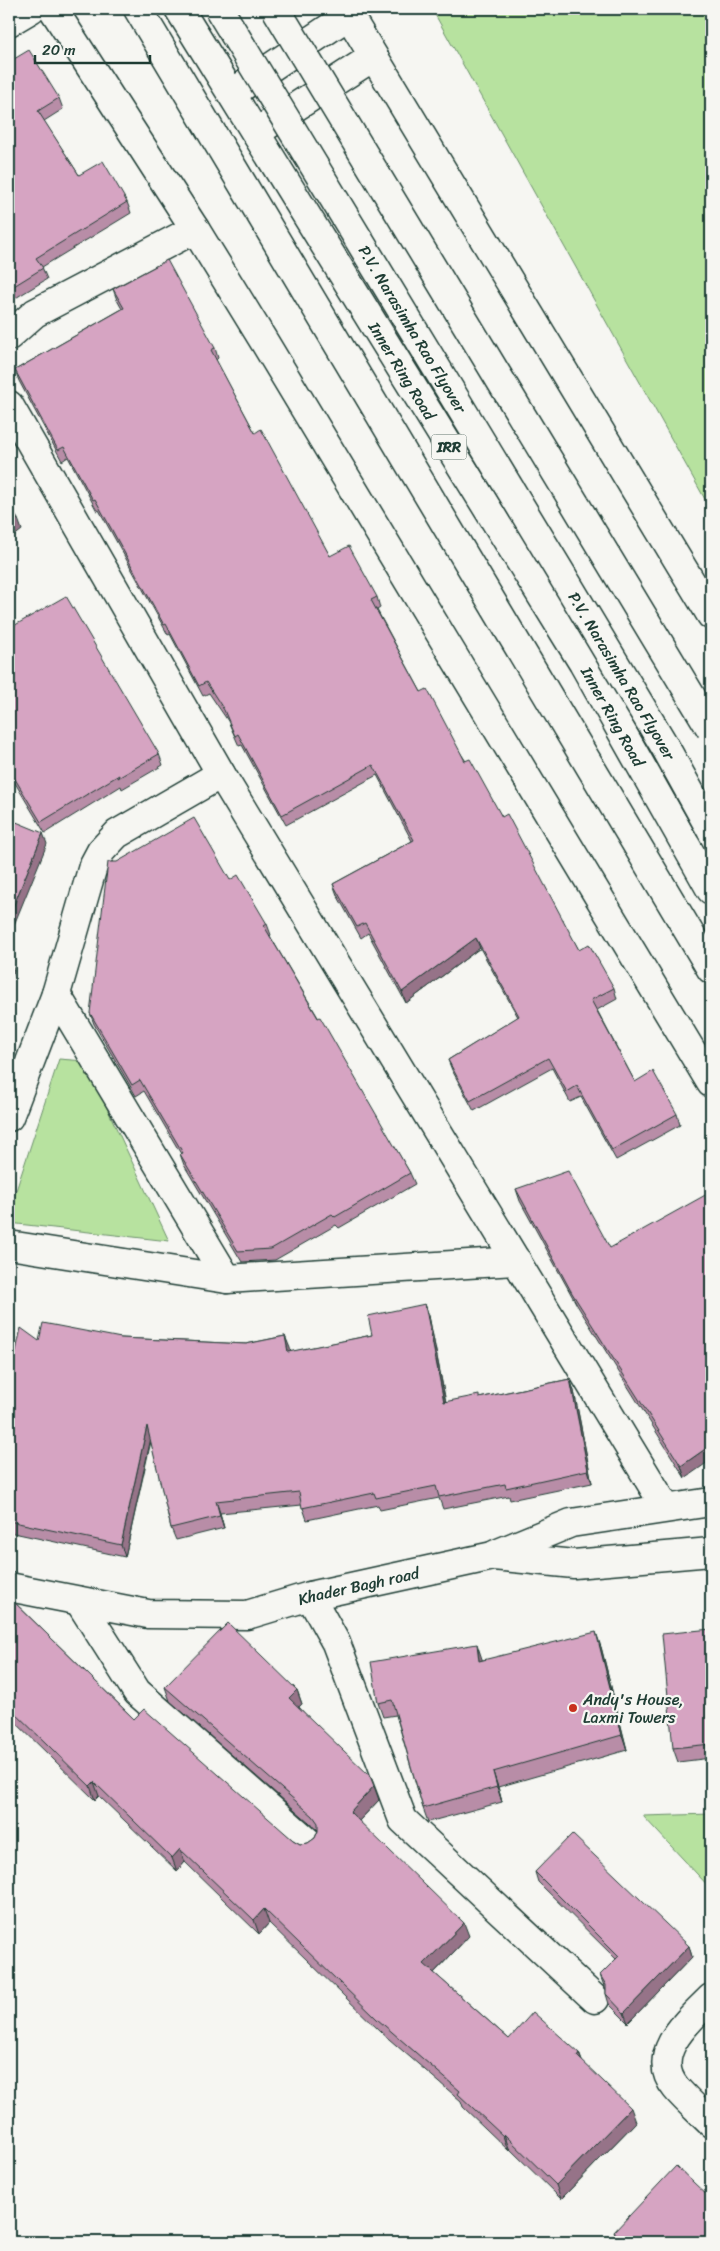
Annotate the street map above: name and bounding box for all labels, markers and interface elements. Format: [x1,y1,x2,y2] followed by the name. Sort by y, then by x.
[35,32,150,64] scale bar
[42,37,76,63] text: 20 m
[350,240,475,420] street label: P.V. Narasimha Rao Flyover
[360,315,444,427] street label: Inner Ring Road
[432,434,466,460] road number: IRR
[560,586,684,767] street label: P.V. Narasimha Rao Flyover
[572,660,653,774] street label: Inner Ring Road
[294,1558,424,1614] street label: Khader Bagh road
[582,1685,684,1732] place label: Andy's House, Laxmi Towers
[567,1702,579,1714] marker: Andy's House, Laxmi Towers

